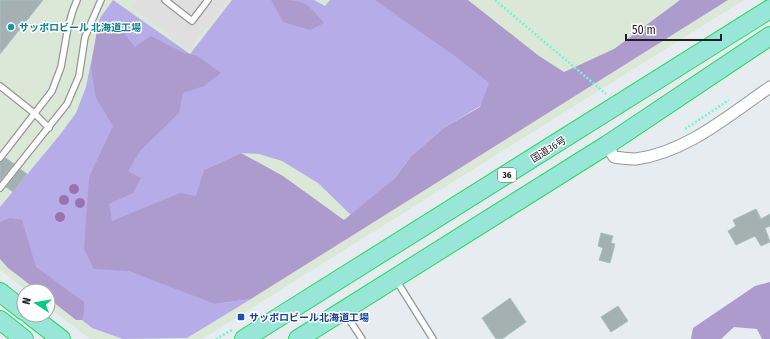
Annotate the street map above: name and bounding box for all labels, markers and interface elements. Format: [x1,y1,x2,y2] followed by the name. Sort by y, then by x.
[626,16,721,42] scale bar
[6,22,16,32] marker: サッポロビール 北海道工場
[19,22,141,34] place label: サッポロビール 北海道工場
[632,23,656,37] text: 50 m
[529,134,568,165] street label: 国道36号
[498,168,516,182] road number: 36
[16,283,56,323] north arrow
[20,296,34,306] text: N
[236,312,246,322] marker: サッポロビール北海道工場
[249,312,369,324] place label: サッポロビール北海道工場

